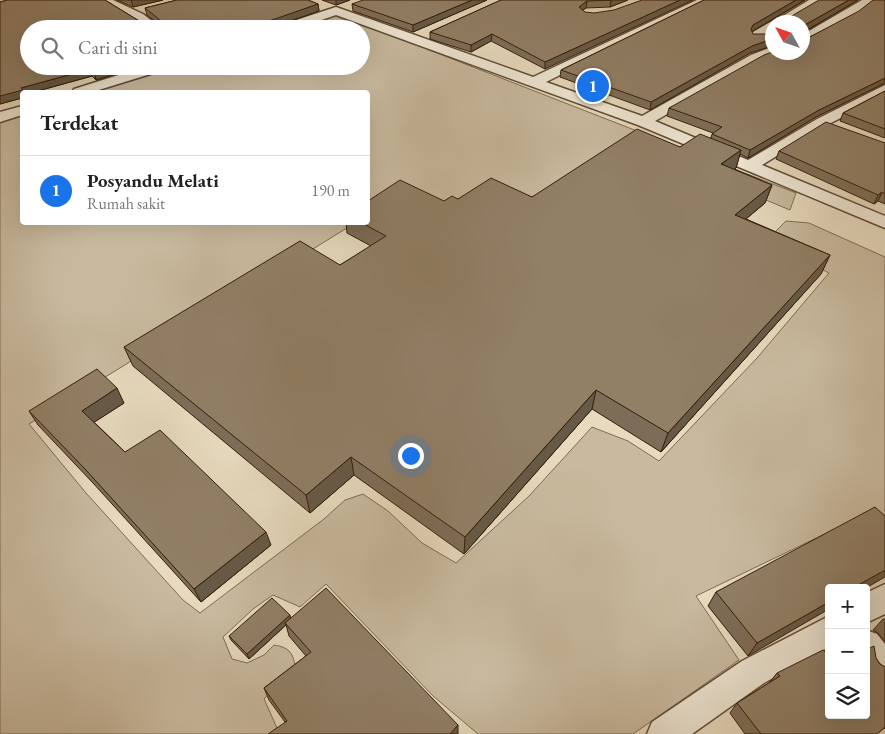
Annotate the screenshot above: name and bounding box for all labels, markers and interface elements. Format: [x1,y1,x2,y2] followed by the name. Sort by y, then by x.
[765,15,810,60] north arrow
[20,20,370,75] search box
[38,34,66,62] icon: search
[78,35,157,60] text: Cari di sini
[577,67,609,105] pin: 1
[40,109,118,136] text: Terdekat
[87,168,219,193] text: Posyandu Melati
[52,180,60,201] text: 1
[311,180,350,201] text: 190 m
[87,193,165,214] text: Rumah sakit
[398,443,424,469] your location
[825,584,870,719] map controls
[825,584,870,629] button: +
[825,629,870,674] button: −
[825,674,870,719] button: layers

